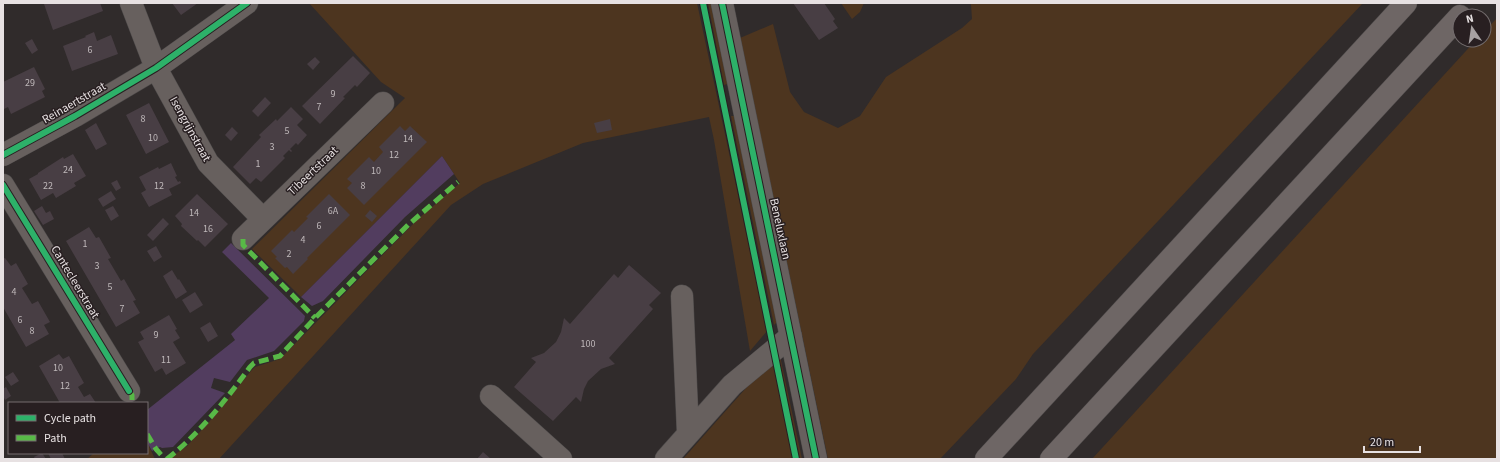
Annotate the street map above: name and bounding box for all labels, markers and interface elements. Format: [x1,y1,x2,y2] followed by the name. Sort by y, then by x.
[1452,8,1492,48] north arrow
[1465,11,1475,27] text: N
[88,43,93,57] house number: 6
[25,76,35,90] house number: 29
[39,78,109,128] street label: Reinaertstraat
[331,87,336,101] house number: 9
[165,93,215,165] street label: Isengrijnstraat
[317,100,322,114] house number: 7
[141,112,146,126] house number: 8
[285,124,290,138] house number: 5
[148,131,158,145] house number: 10
[403,132,413,146] house number: 14
[270,140,275,154] house number: 3
[284,142,342,200] street label: Tibeertstraat
[389,148,399,162] house number: 12
[256,157,261,171] house number: 1
[63,163,73,177] house number: 24
[371,164,381,178] house number: 10
[43,179,53,193] house number: 22
[154,179,164,193] house number: 12
[361,179,366,193] house number: 8
[765,197,795,261] street label: Beneluxlaan
[328,204,339,218] house number: 6A
[189,206,199,220] house number: 14
[317,219,322,233] house number: 6
[203,222,213,236] house number: 16
[301,233,306,247] house number: 4
[83,237,88,251] house number: 1
[46,242,104,322] street label: Cantecleerstraat
[287,247,292,261] house number: 2
[95,259,100,273] house number: 3
[108,280,113,294] house number: 5
[12,285,17,299] house number: 4
[120,302,125,316] house number: 7
[18,313,23,327] house number: 6
[30,324,35,338] house number: 8
[154,328,159,342] house number: 9
[581,337,595,351] house number: 100
[161,353,171,367] house number: 11
[53,361,63,375] house number: 10
[60,379,70,393] house number: 12
[8,402,148,454] legend
[44,410,96,427] text: Cycle path
[1364,428,1420,454] scale bar
[44,430,67,447] text: Path
[1370,434,1394,451] text: 20 m

